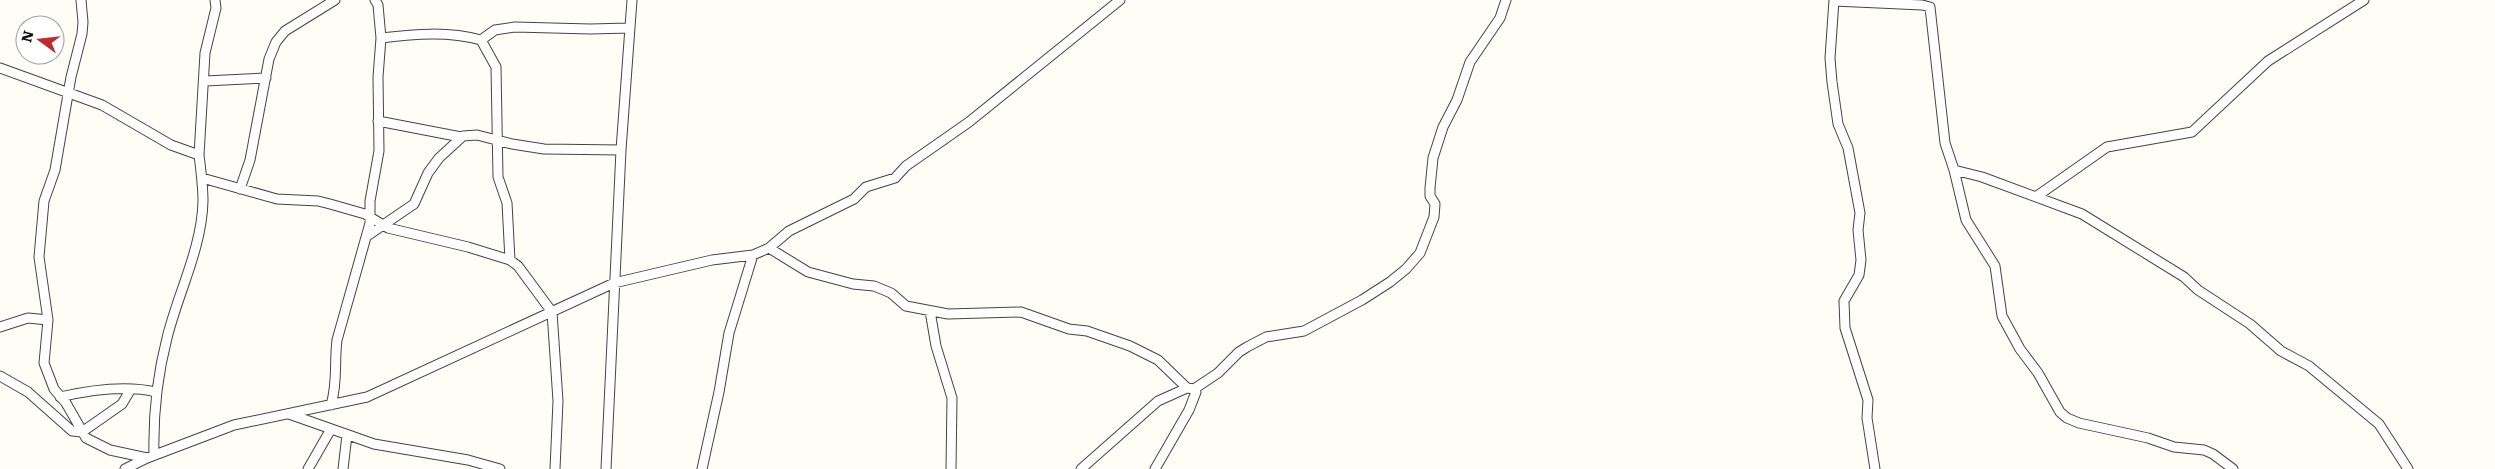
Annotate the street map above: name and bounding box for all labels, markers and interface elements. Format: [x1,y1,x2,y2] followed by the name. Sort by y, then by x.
[15,15,65,65] north arrow
[15,28,38,45] text: N

